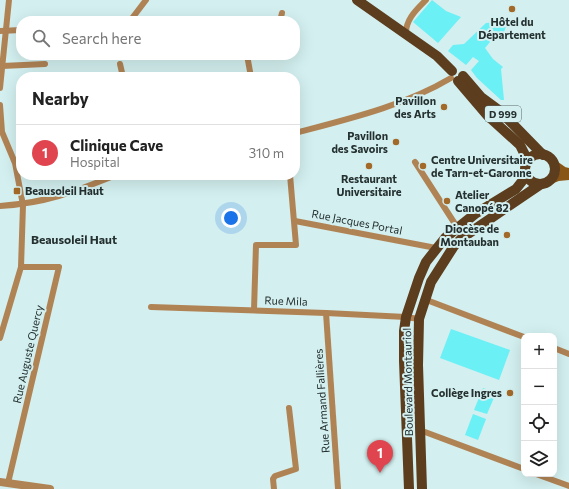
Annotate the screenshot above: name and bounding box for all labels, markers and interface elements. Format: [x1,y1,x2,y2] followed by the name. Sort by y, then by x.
[507,4,517,14] marker: Hôtel du Département
[478,15,546,41] place label: Hôtel du Département
[16,16,300,60] search box
[30,27,52,49] icon: search
[62,29,141,47] text: Search here
[32,88,89,109] text: Nearby
[394,94,436,120] place label: Pavillon des Arts
[439,102,449,112] marker: Pavillon des Arts
[485,106,521,122] road number: D 999
[331,129,388,155] place label: Pavillon des Savoirs
[70,136,163,154] text: Clinique Cave
[391,137,401,147] marker: Pavillon des Savoirs
[42,145,48,161] text: 1
[249,145,284,161] text: 310 m
[431,153,533,179] place label: Centre Universitaire de Tarn-et-Garonne
[70,154,120,170] text: Hospital
[364,161,374,171] marker: Restaurant Universitaire
[418,161,428,171] marker: Centre Universitaire de Tarn-et-Garonne
[336,172,402,198] place label: Restaurant Universitaire
[25,184,104,197] place label: Beausoleil Haut
[12,186,22,196] marker: Beausoleil Haut
[455,188,509,214] place label: Atelier Canopé 82
[442,196,452,206] marker: Atelier Canopé 82
[311,206,403,238] street label: Rue Jacques Portal
[221,208,241,228] your location
[440,222,499,248] place label: Diocèse de Montauban
[502,230,512,240] marker: Diocèse de Montauban
[31,232,117,246] district label: Beausoleil Haut
[264,293,308,308] street label: Rue Mila
[10,303,45,404] street label: Rue Auguste Quercy
[400,328,415,436] street label: Boulevard Montauriol
[521,333,557,477] map controls
[521,333,557,369] button: +
[311,348,332,454] street label: Rue Armand Fallières
[521,369,557,405] button: −
[431,386,502,399] place label: Collège Ingres
[505,388,515,398] marker: Collège Ingres
[521,405,557,441] button: locate
[367,440,393,473] pin: 1
[521,441,557,477] button: layers

